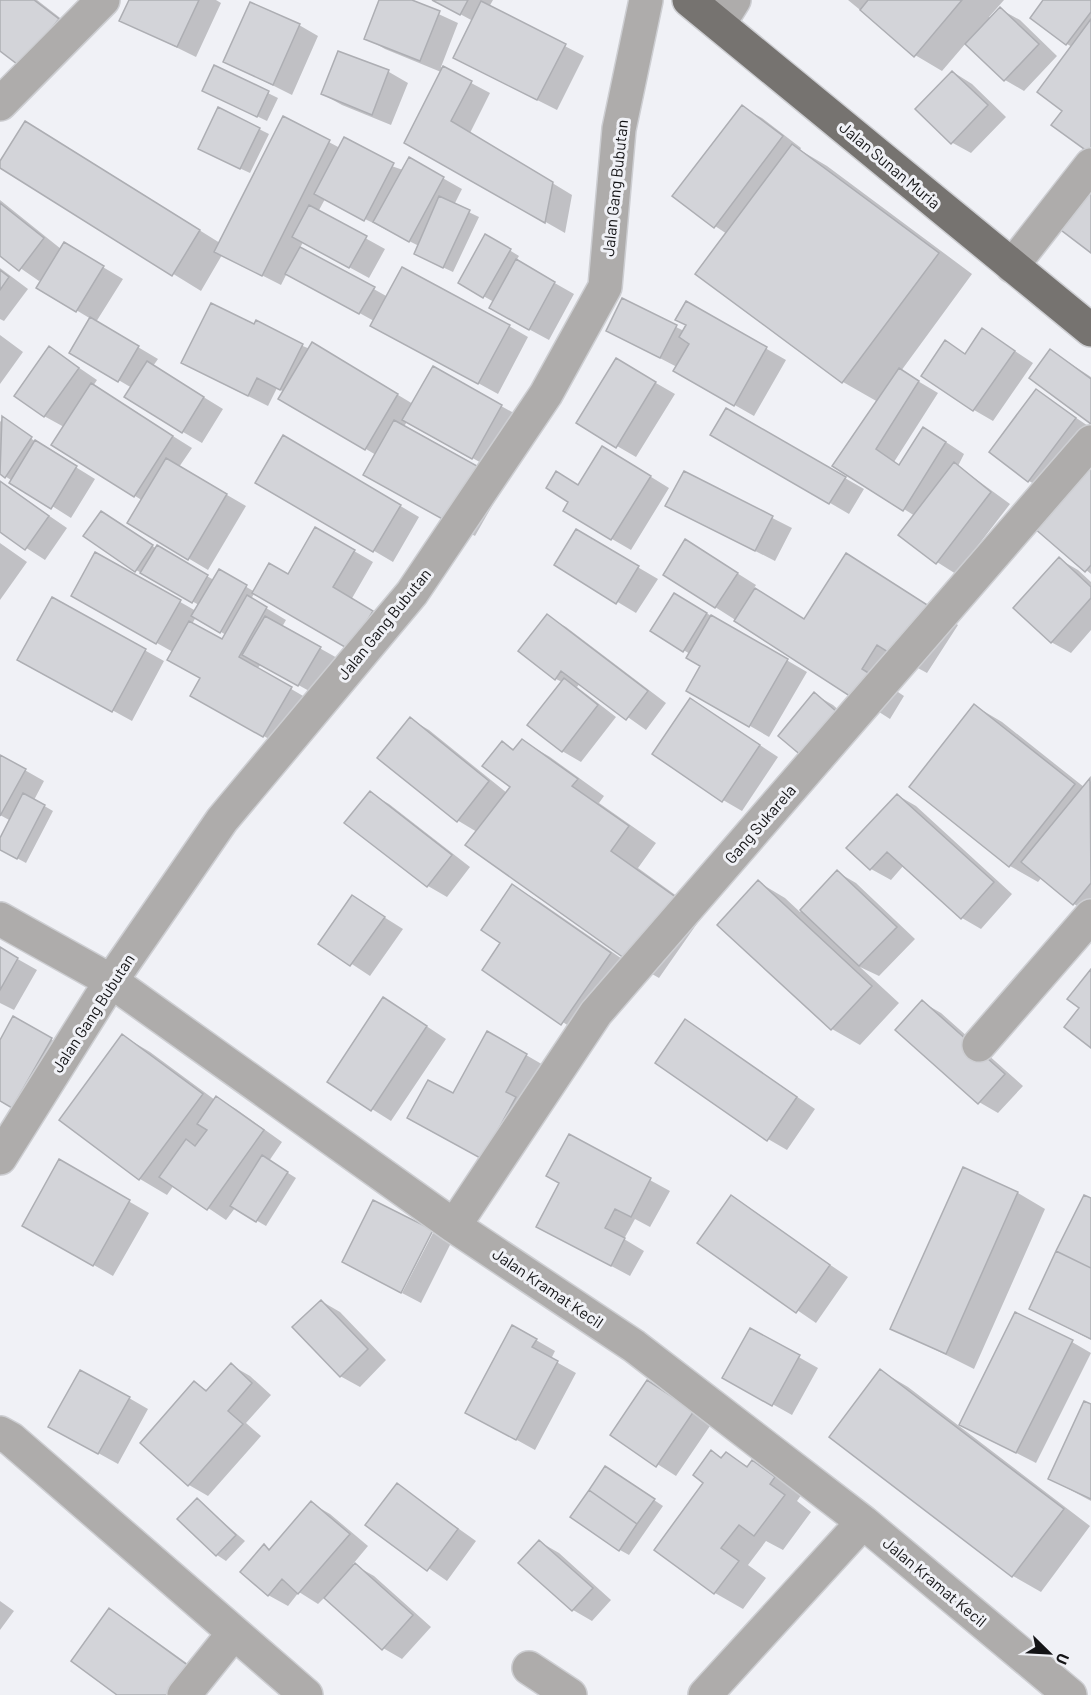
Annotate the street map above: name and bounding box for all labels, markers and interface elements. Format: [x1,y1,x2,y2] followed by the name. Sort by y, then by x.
[836,117,945,212] street label: Jalan Sunan Muria
[598,118,631,257] street label: Jalan Gang Bubutan
[333,564,434,683] street label: Jalan Gang Bubutan
[720,780,799,867] street label: Gang Sukarela
[47,950,138,1076] street label: Jalan Gang Bubutan
[489,1244,607,1332] street label: Jalan Kramat Kecil
[880,1533,991,1630] street label: Jalan Kramat Kecil
[1019,1623,1079,1683] north arrow
[1052,1651,1074,1668] text: U

